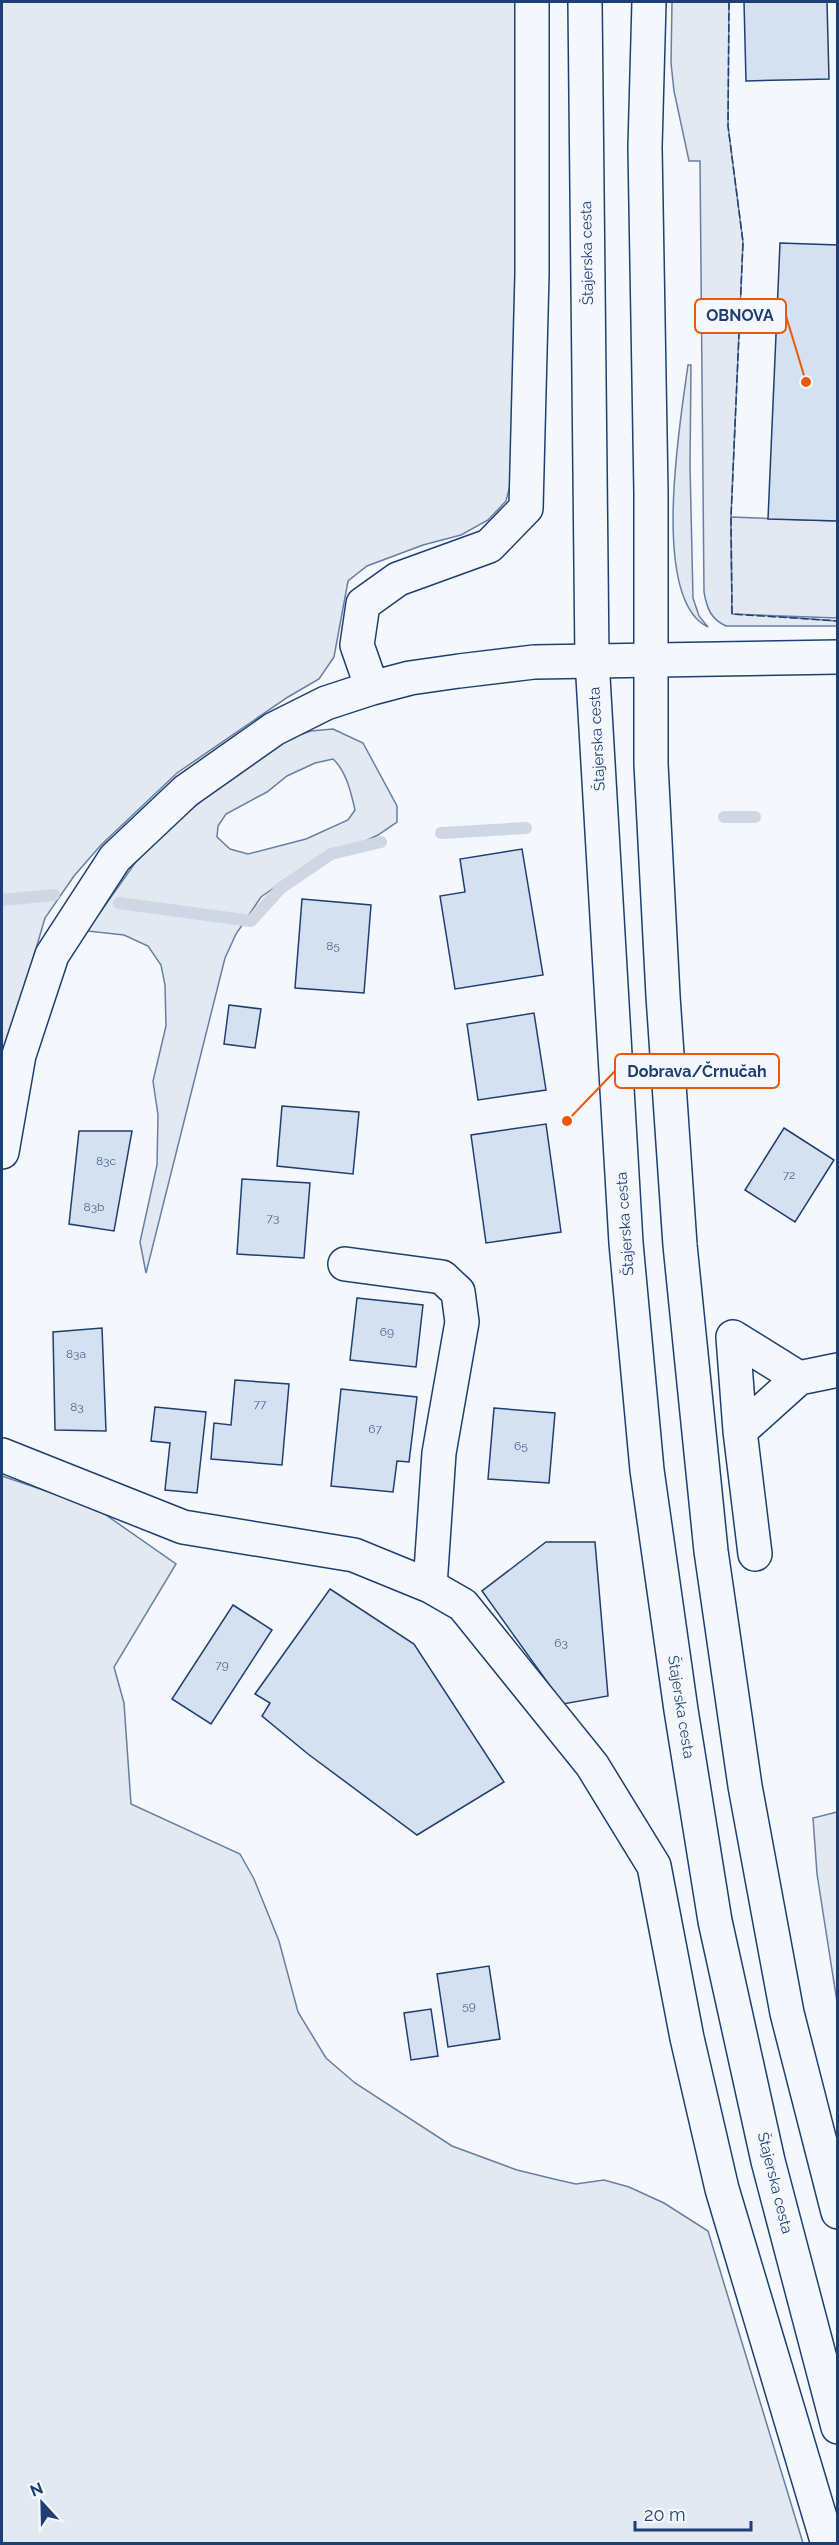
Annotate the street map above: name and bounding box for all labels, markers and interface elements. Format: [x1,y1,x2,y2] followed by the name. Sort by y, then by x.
[576,201,597,305] street label: Štajerska cesta
[695,299,786,333] callout: OBNOVA
[706,306,774,325] text: OBNOVA
[584,686,609,792] street label: Štajerska cesta
[326,939,340,953] house number: 85
[615,1054,779,1088] callout: Dobrava/Črnučah
[627,1061,767,1081] text: Dobrava/Črnučah
[96,1154,116,1168] house number: 83c
[783,1168,795,1182] house number: 72
[611,1171,638,1277] street label: Štajerska cesta
[84,1200,104,1214] house number: 83b
[267,1211,279,1225] house number: 73
[380,1325,394,1339] house number: 69
[66,1347,86,1361] house number: 83a
[254,1397,267,1411] house number: 77
[70,1400,84,1414] house number: 83
[368,1422,382,1436] house number: 67
[514,1439,528,1453] house number: 65
[554,1636,568,1650] house number: 63
[664,1654,699,1760] street label: Štajerska cesta
[215,1658,229,1672] house number: 79
[462,1999,476,2013] house number: 59
[754,2130,797,2236] street label: Štajerska cesta
[12,2473,72,2533] north arrow
[27,2478,46,2501] text: N
[635,2494,750,2532] scale bar
[644,2504,686,2525] text: 20 m

